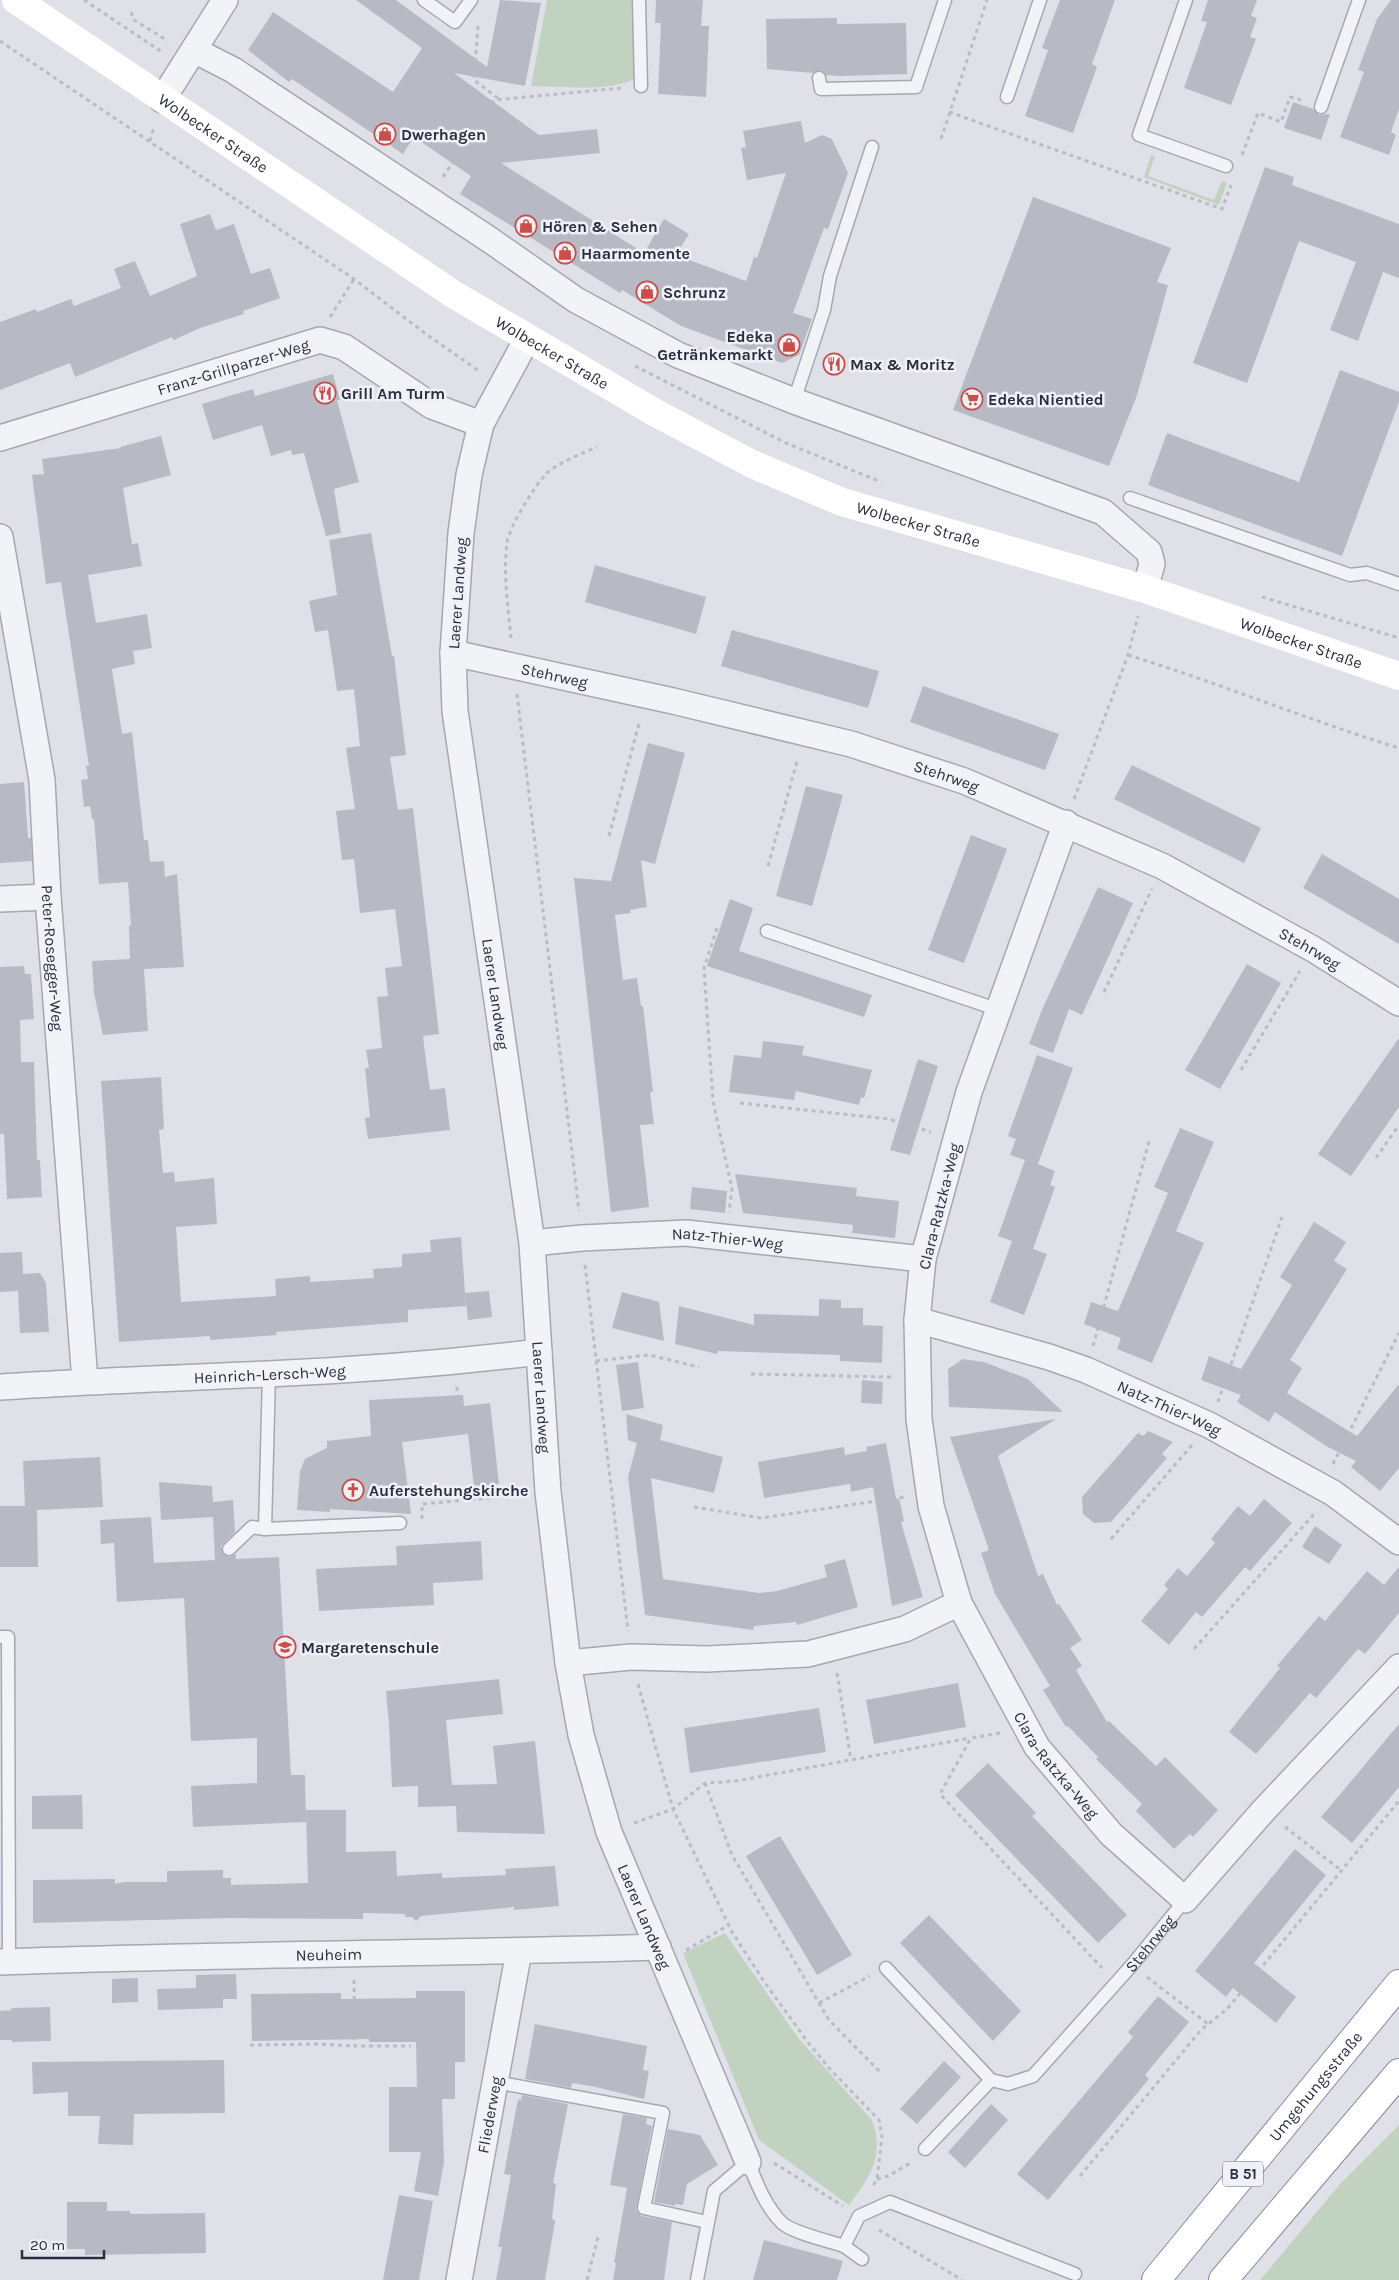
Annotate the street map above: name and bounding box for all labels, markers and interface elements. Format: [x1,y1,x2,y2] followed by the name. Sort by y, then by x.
[155,90,272,177] street label: Wolbecker Straße
[373,122,397,146] shop icon: Dwerhagen
[401,125,486,144] place label: Dwerhagen
[514,214,538,238] shop icon: Hören & Sehen
[542,217,658,236] place label: Hören & Sehen
[553,241,577,265] shop icon: Haarmomente
[581,244,690,263] place label: Haarmomente
[635,280,659,304] shop icon: Schrunz
[663,283,726,302] place label: Schrunz
[492,312,612,393] street label: Wolbecker Straße
[657,327,773,364] place label: Edeka Getränkemarkt
[777,333,801,357] shop icon: Edeka Getränkemarkt
[155,335,312,399] street label: Franz-Grillparzer-Weg
[822,352,846,376] restaurant icon: Max & Moritz
[850,355,955,374] place label: Max & Moritz
[313,381,337,405] restaurant icon: Grill Am Turm
[341,384,445,403] place label: Grill Am Turm
[960,387,984,411] supermarket icon: Edeka Nientied
[988,390,1104,409] place label: Edeka Nientied
[854,498,983,551] street label: Wolbecker Straße
[444,536,471,650] street label: Laerer Landweg
[1238,613,1365,673] street label: Wolbecker Straße
[519,659,590,692] street label: Stehrweg
[911,756,982,796] street label: Stehrweg
[37,884,67,1032] street label: Peter-Rosegger-Weg
[1276,923,1344,974] street label: Stehrweg
[478,937,513,1051] street label: Laerer Landweg
[915,1141,964,1271] street label: Clara-Ratzka-Weg
[671,1224,784,1254] street label: Natz-Thier-Weg
[528,1341,554,1454] street label: Laerer Landweg
[194,1361,346,1387] street label: Heinrich-Lersch-Weg
[1114,1376,1225,1440] street label: Natz-Thier-Weg
[341,1478,365,1502] church icon: Auferstehungskirche
[369,1481,529,1500] place label: Auferstehungskirche
[273,1635,297,1659] school or university icon: Margaretenschule
[301,1638,439,1657] place label: Margaretenschule
[1010,1708,1103,1823] street label: Clara-Ratzka-Weg
[614,1861,675,1972] street label: Laerer Landweg
[1121,1911,1179,1976] street label: Stehrweg
[295,1945,362,1965] street label: Neuheim
[1265,2028,1366,2145] street label: Umgehungsstraße
[473,2075,506,2155] street label: Fliederweg
[1223,2162,1263,2186] road number: B 51
[22,2228,105,2260] scale bar
[30,2236,65,2254] text: 20 m

